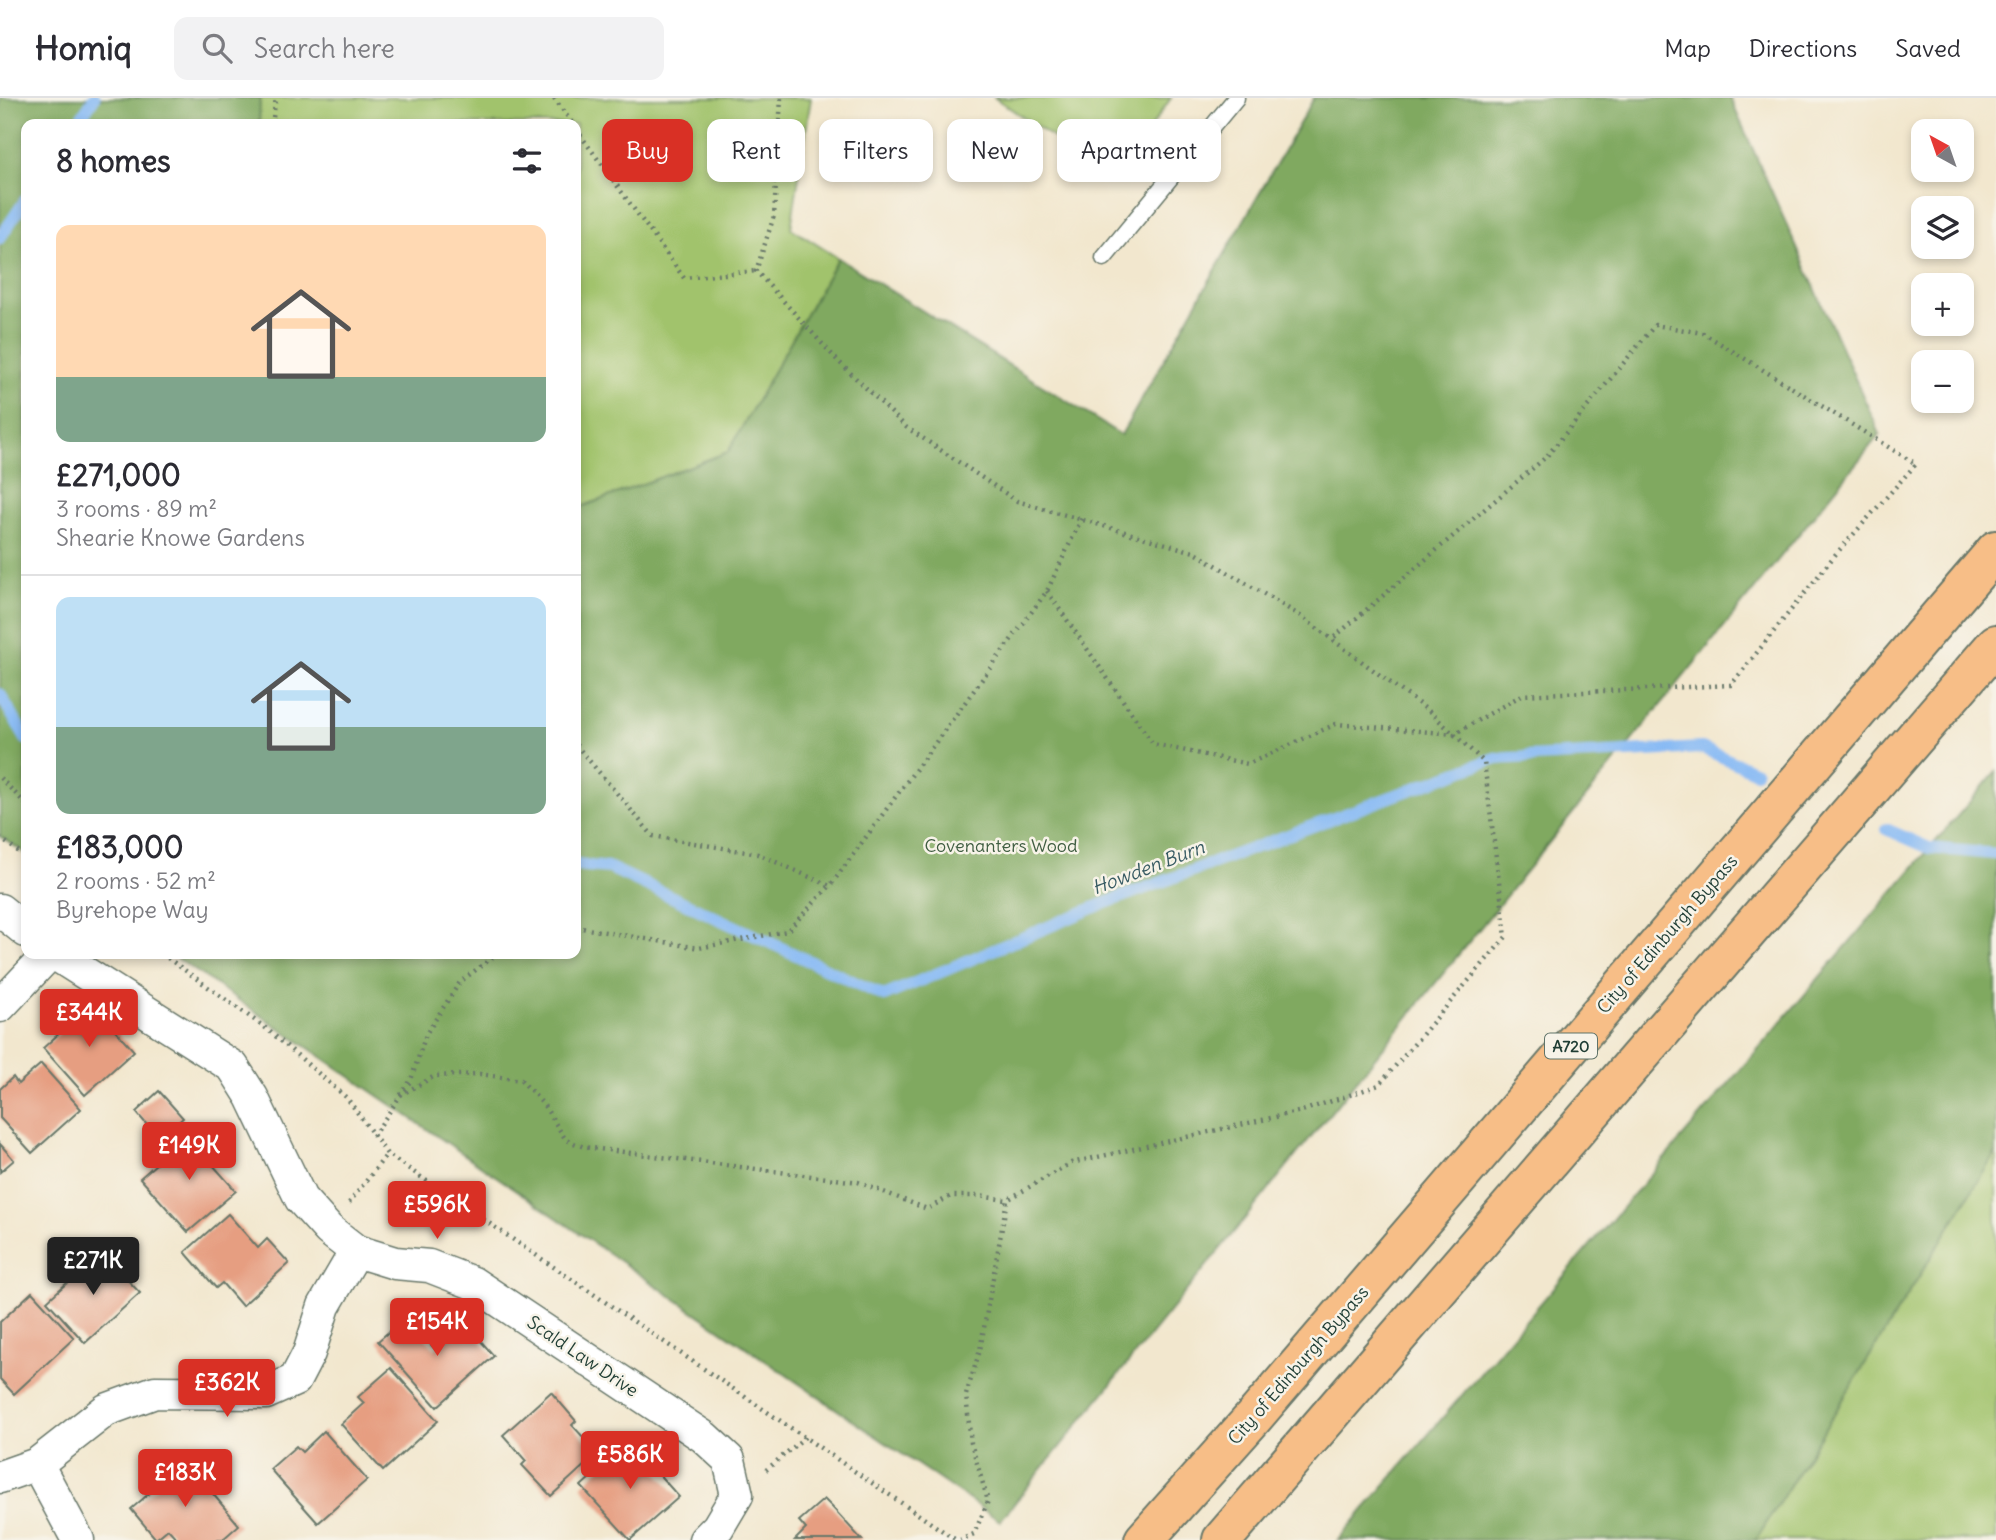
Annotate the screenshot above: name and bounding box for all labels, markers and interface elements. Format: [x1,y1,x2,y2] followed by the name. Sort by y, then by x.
[174,17,664,80] search box
[35,27,132,69] text: Homiq
[198,29,236,67] icon: search
[254,32,395,65] text: Search here
[1664,33,1711,63] text: Map
[1749,33,1857,63] text: Directions
[1895,33,1961,63] text: Saved
[602,119,693,182] chip: Buy
[707,119,805,182] chip: Rent
[819,119,933,182] chip: Filters
[947,119,1043,182] chip: New
[1057,119,1221,182] chip: Apartment
[1911,119,1974,182] north arrow
[1911,119,1974,413] map controls
[56,142,171,180] text: 8 homes
[508,142,546,180] icon: filters
[1911,196,1974,259] button: layers
[238,271,364,397] icon: home
[1911,273,1974,336] button: +
[1911,350,1974,413] button: −
[56,456,181,494] text: £271,000
[56,494,217,523] text: 3 rooms · 89 m²
[56,523,305,552] text: Shearie Knowe Gardens
[238,643,364,769] icon: home
[56,828,183,866] text: £183,000
[924,834,1078,857] park label: Covenanters Wood
[1088,834,1208,899] water label: Howden Burn
[1592,850,1742,1018] street label: City of Edinburgh Bypass
[56,866,216,895] text: 2 rooms · 52 m²
[56,895,209,924] text: Byrehope Way
[40,990,138,1049] pin: £344K
[56,997,122,1026] text: £344K
[1545,1034,1597,1058] road number: A720
[140,1122,238,1182] pin: £149K
[158,1130,220,1159] text: £149K
[388,1182,486,1241] pin: £596K
[404,1189,470,1218] text: £596K
[44,1238,142,1297] pin: £271K
[63,1245,123,1274] text: £271K
[1223,1281,1373,1449] street label: City of Edinburgh Bypass
[388,1298,486,1358] pin: £154K
[406,1306,468,1335] text: £154K
[523,1310,643,1402] street label: Scald Law Drive
[178,1360,276,1419] pin: £362K
[194,1367,260,1396] text: £362K
[581,1432,679,1491] pin: £586K
[597,1439,663,1468] text: £586K
[136,1450,234,1509] pin: £183K
[154,1457,216,1486] text: £183K

